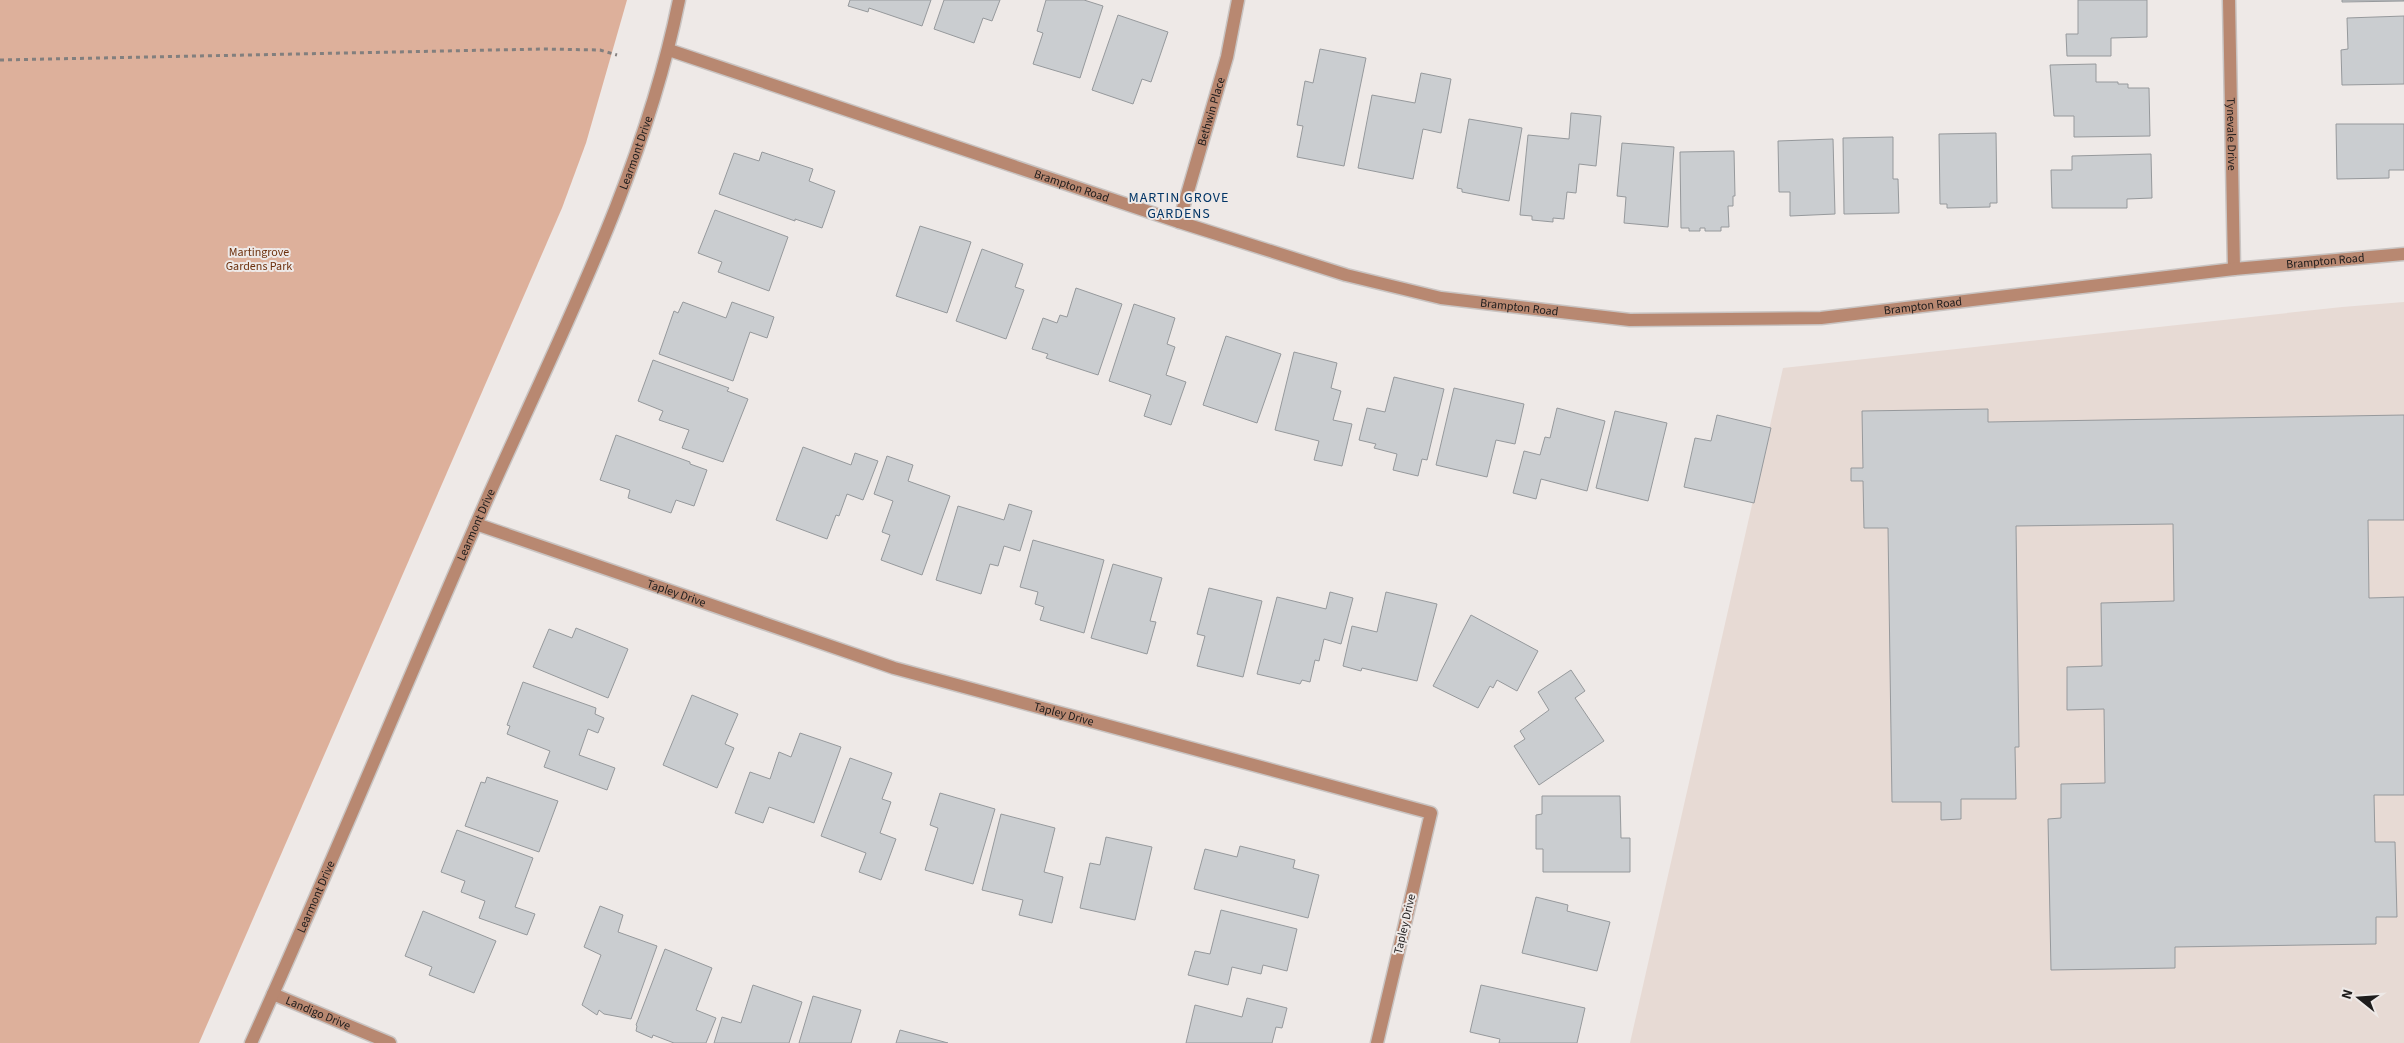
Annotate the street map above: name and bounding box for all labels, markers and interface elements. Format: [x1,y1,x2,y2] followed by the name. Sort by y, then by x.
[1193,75,1229,148] street label: Bethwin Place
[2222,97,2241,171] street label: Tynevale Drive
[615,114,657,192] street label: Learmont Drive
[1032,165,1112,206] street label: Brampton Road
[1129,188,1229,224] district label: MARTIN GROVE GARDENS
[226,244,292,275] park label: Martingrove Gardens Park
[2285,249,2365,273] street label: Brampton Road
[1883,293,1963,319] street label: Brampton Road
[1479,294,1559,320] street label: Brampton Road
[453,486,499,563] street label: Learmont Drive
[645,575,708,611] street label: Tapley Drive
[1032,698,1096,730] street label: Tapley Drive
[293,858,339,936] street label: Learmont Drive
[1390,892,1420,956] street label: Tapley Drive
[2334,973,2384,1023] north arrow
[2337,987,2358,1002] text: N
[283,992,353,1034] street label: Landigo Drive

